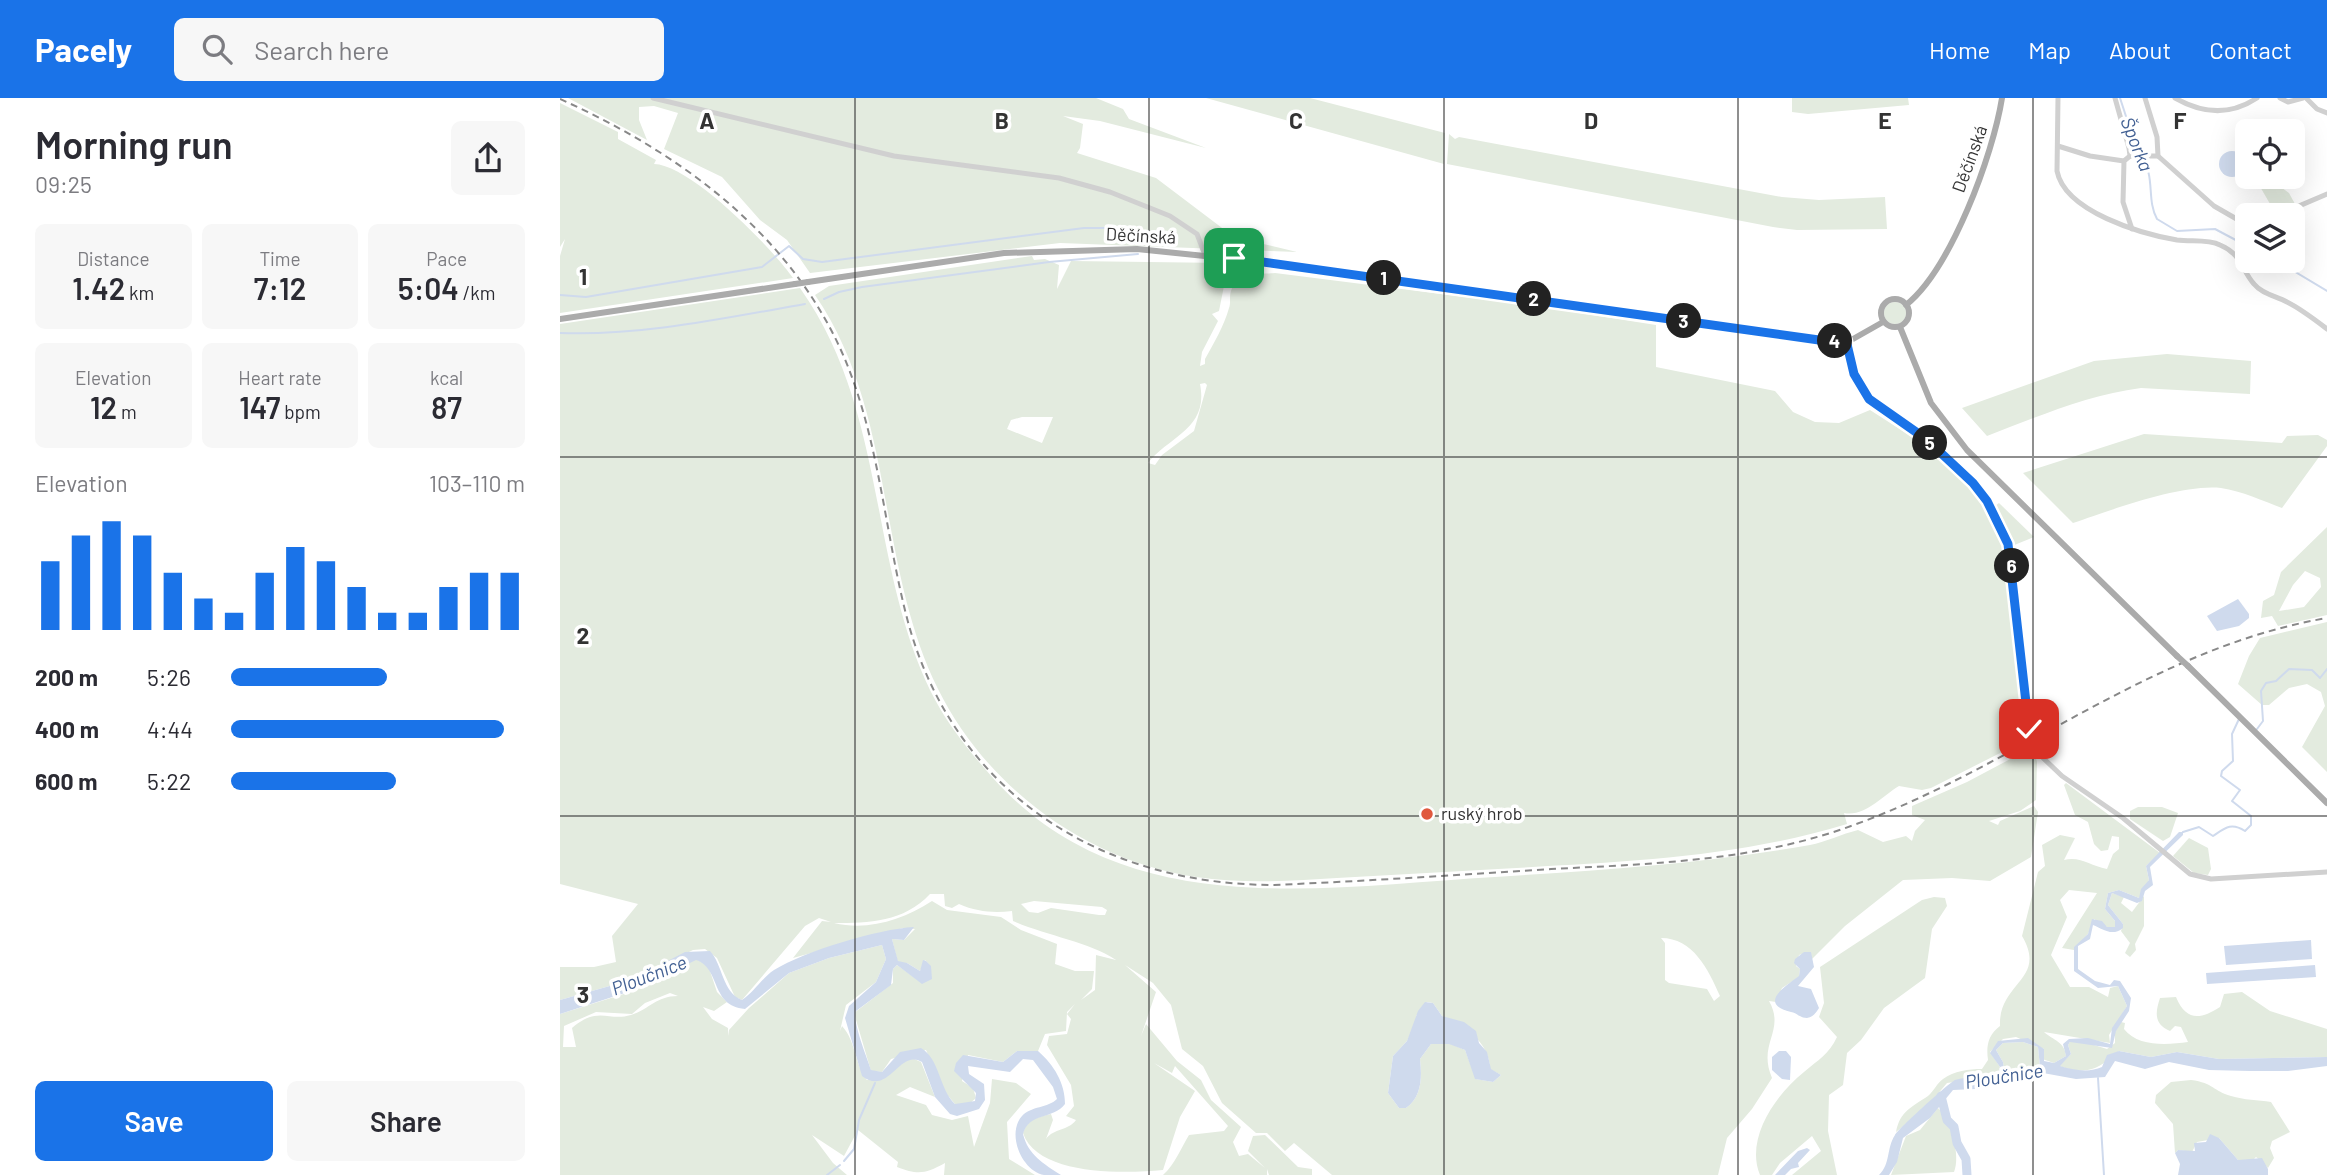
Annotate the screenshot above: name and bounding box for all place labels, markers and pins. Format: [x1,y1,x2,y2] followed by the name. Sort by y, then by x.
[1204,228,1264,288] pin
[1366,260,1402,296] pin: 1
[1516,282,1552,316] pin: 2
[1666,304,1702,339] pin: 3
[1818,324,1852,358] pin: 4
[1912,426,1948,460] pin: 5
[1994,548,2030,584] pin: 6
[1999,699,2059,759] pin
[1441,802,1523,824] place label: ruský hrob
[1419,806,1435,822] marker: ruský hrob

